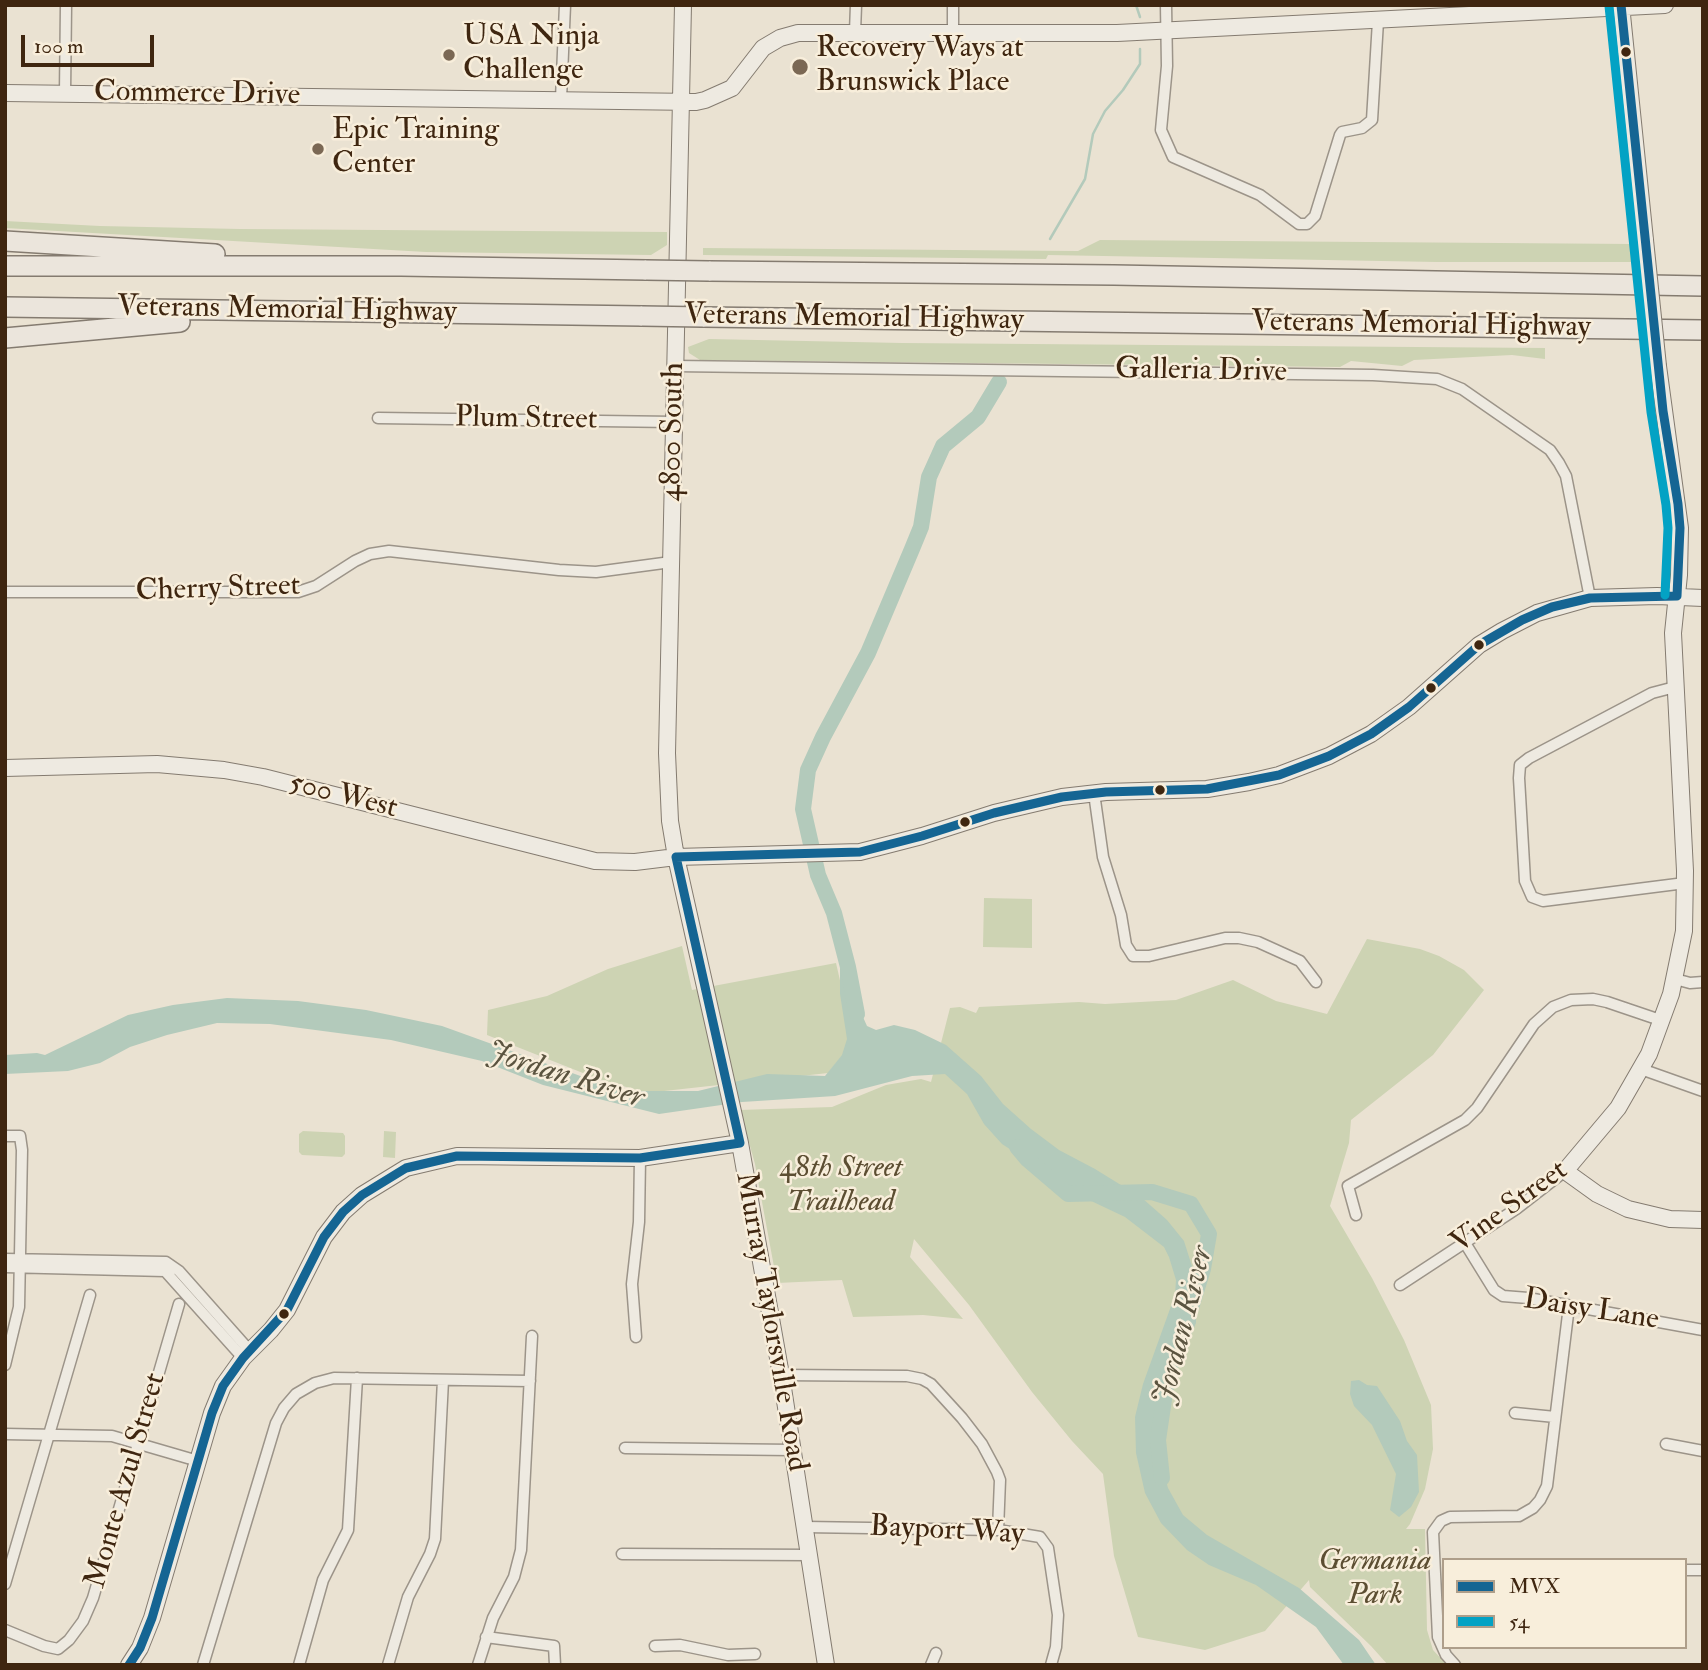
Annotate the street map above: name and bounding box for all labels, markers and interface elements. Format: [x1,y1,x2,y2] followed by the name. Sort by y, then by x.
[463,20,599,90] place label: USA Ninja Challenge
[24,21,158,65] scale bar
[816,32,1024,102] place label: Recovery Ways at Brunswick Place
[34,33,84,60] text: 100 m
[1619,45,1633,59] unlabelled marker
[441,47,457,63] marker: USA Ninja Challenge
[790,57,810,77] marker: Recovery Ways at Brunswick Place
[94,75,300,115] street label: Commerce Drive
[332,114,499,184] place label: Epic Training Center
[310,141,326,157] marker: Epic Training Center
[117,290,457,332] street label: Veterans Memorial Highway
[684,298,1024,340] street label: Veterans Memorial Highway
[1251,305,1591,347] street label: Veterans Memorial Highway
[1115,353,1287,391] street label: Galleria Drive
[655,362,693,502] street label: 4800 South
[454,401,598,439] street label: Plum Street
[135,569,301,611] street label: Cherry Street
[1472,638,1486,652] unlabelled marker
[1424,681,1438,695] unlabelled marker
[285,766,401,828] street label: 500 West
[1153,783,1167,797] unlabelled marker
[958,815,972,829] unlabelled marker
[482,1035,648,1119] water label: Jordan River
[780,1152,902,1222] park label: 48th Street Trailhead
[1445,1154,1575,1262] street label: Vine Street
[726,1170,814,1474] street label: Murray Taylorsville Road
[1147,1243,1223,1409] water label: Jordan River
[1521,1283,1661,1339] street label: Daisy Lane
[277,1307,291,1321] unlabelled marker
[79,1369,175,1593] street label: Monte Azul Street
[869,1510,1025,1554] street label: Bayport Way
[1319,1545,1431,1616] park label: Germania Park
[1442,1558,1687,1649] legend
[1509,1573,1560,1600] text: MVX
[1509,1608,1529,1635] text: 54

